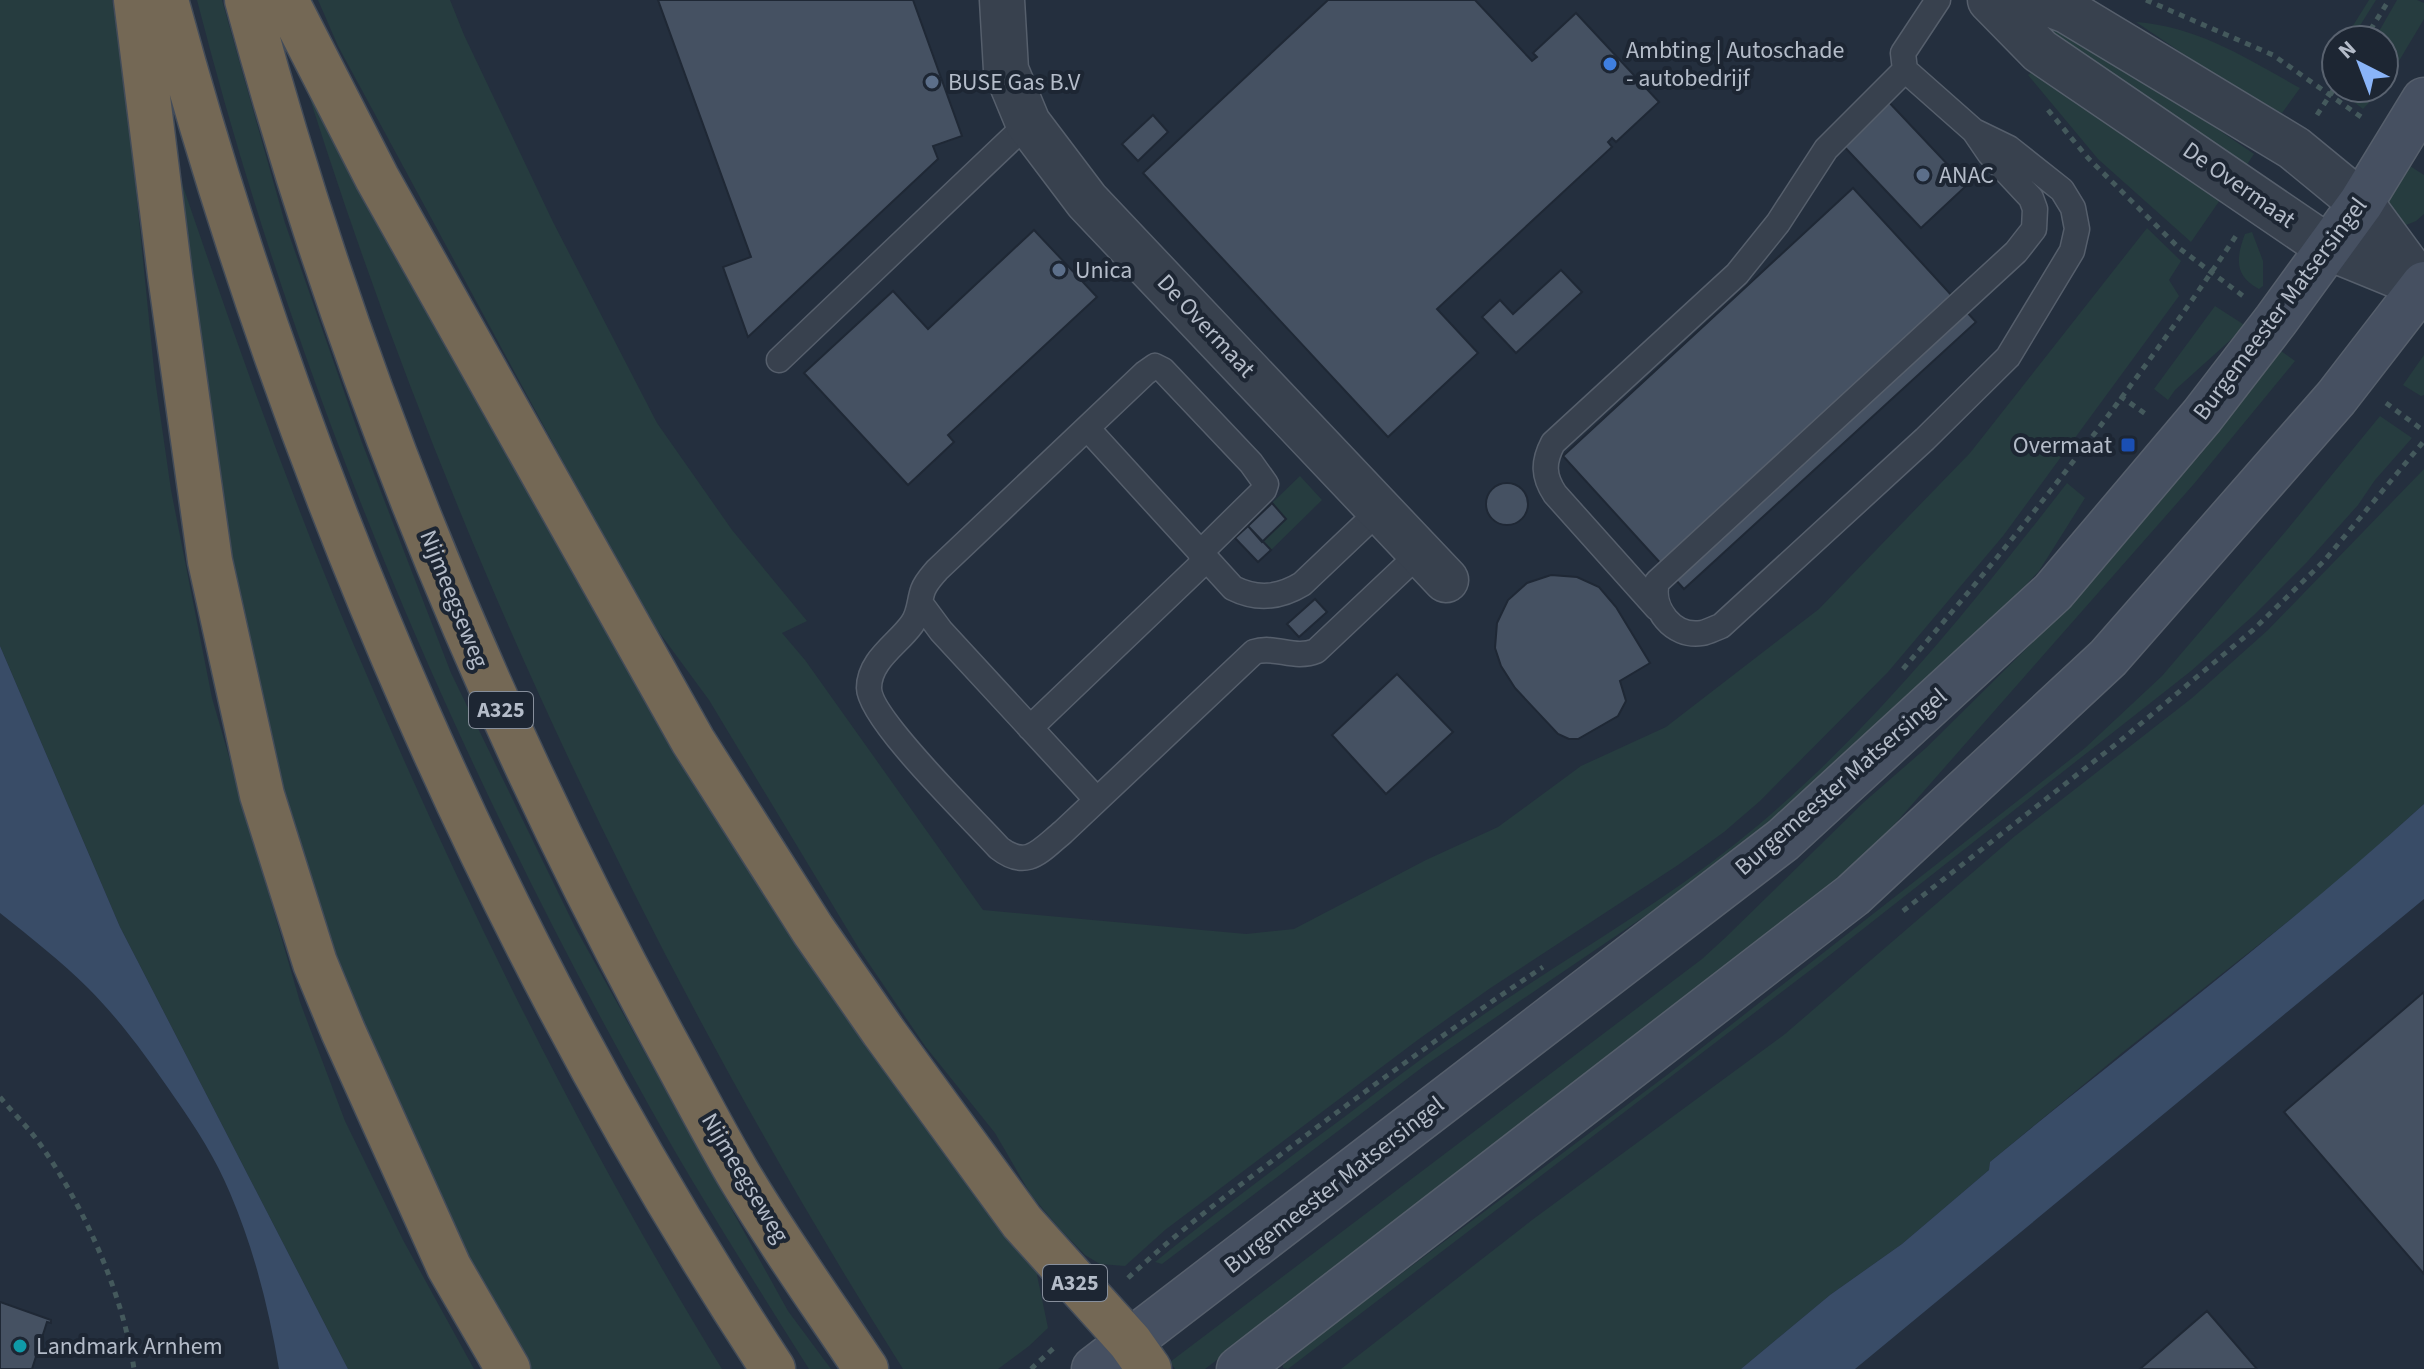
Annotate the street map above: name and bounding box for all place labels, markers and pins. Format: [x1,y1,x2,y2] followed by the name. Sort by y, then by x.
[1626,33,1844,96] place label: Ambting | Autoschade - autobedrijf
[1601,55,1619,73] marker: Ambting | Autoschade - autobedrijf
[948,65,1081,100] place label: BUSE Gas B.V
[923,73,941,91] marker: BUSE Gas B.V
[1939,158,1994,193] place label: ANAC
[1914,166,1932,184] marker: ANAC
[1075,253,1132,288] place label: Unica
[1050,261,1068,279] marker: Unica
[2013,428,2112,463] place label: Overmaat
[2119,436,2137,454] marker: Overmaat
[36,1329,223,1364] place label: Landmark Arnhem
[11,1337,29,1355] marker: Landmark Arnhem

